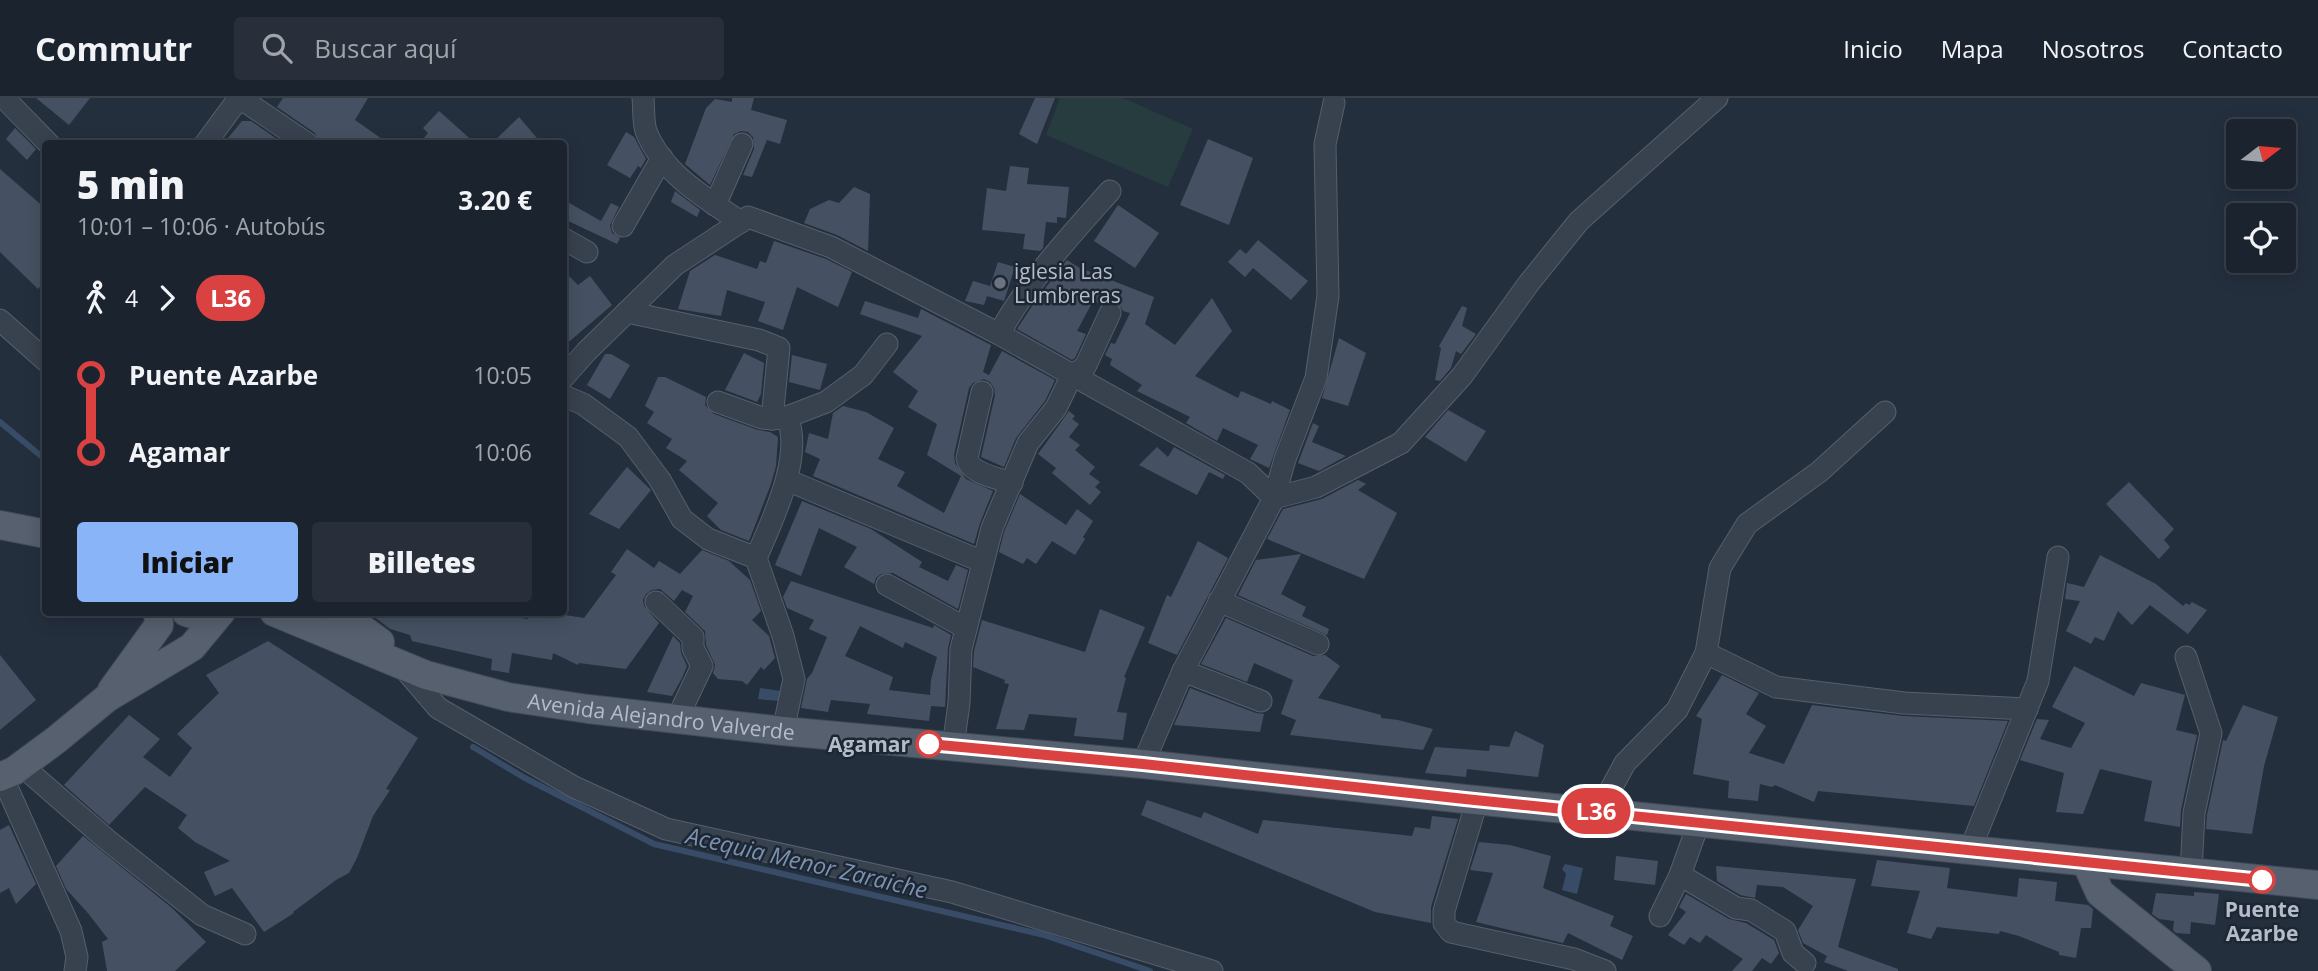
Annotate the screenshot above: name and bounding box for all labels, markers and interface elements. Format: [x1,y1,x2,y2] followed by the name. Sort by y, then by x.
[234,17,724,80] search box
[35,26,192,71] text: Commutr
[258,29,296,67] icon: search
[314,30,457,66] text: Buscar aquí
[1843,32,1903,65] text: Inicio
[1941,32,2004,65] text: Mapa
[2042,32,2144,65] text: Nosotros
[2182,32,2283,65] text: Contacto
[2226,119,2296,189] north arrow
[2226,119,2296,273] map controls
[77,158,185,210] text: 5 min
[458,182,532,218] text: 3.20 €
[2226,203,2296,273] button: locate
[77,210,326,242] text: 10:01 – 10:06 · Autobús
[1014,257,1121,309] place label: iglesia Las Lumbreras
[992,275,1008,291] marker: iglesia Las Lumbreras
[77,279,115,317] icon: walk
[148,279,186,317] icon: forward
[210,281,251,314] text: L36
[125,282,138,314] text: 4
[129,357,318,393] text: Puente Azarbe
[473,359,532,391] text: 10:05
[129,434,230,470] text: Agamar
[473,436,532,468] text: 10:06
[77,522,298,602] button: Iniciar
[312,522,532,602] button: Billetes
[526,686,796,746] street label: Avenida Alejandro Valverde
[828,730,910,758] place label: Agamar
[916,731,942,757] marker: Agamar
[1556,788,1636,834] line badge: L36
[1575,794,1617,827] text: L36
[681,818,931,905] water label: Acequia Menor Zaraiche
[2249,867,2275,893] marker: Puente Azarbe
[2225,895,2299,947] place label: Puente Azarbe

